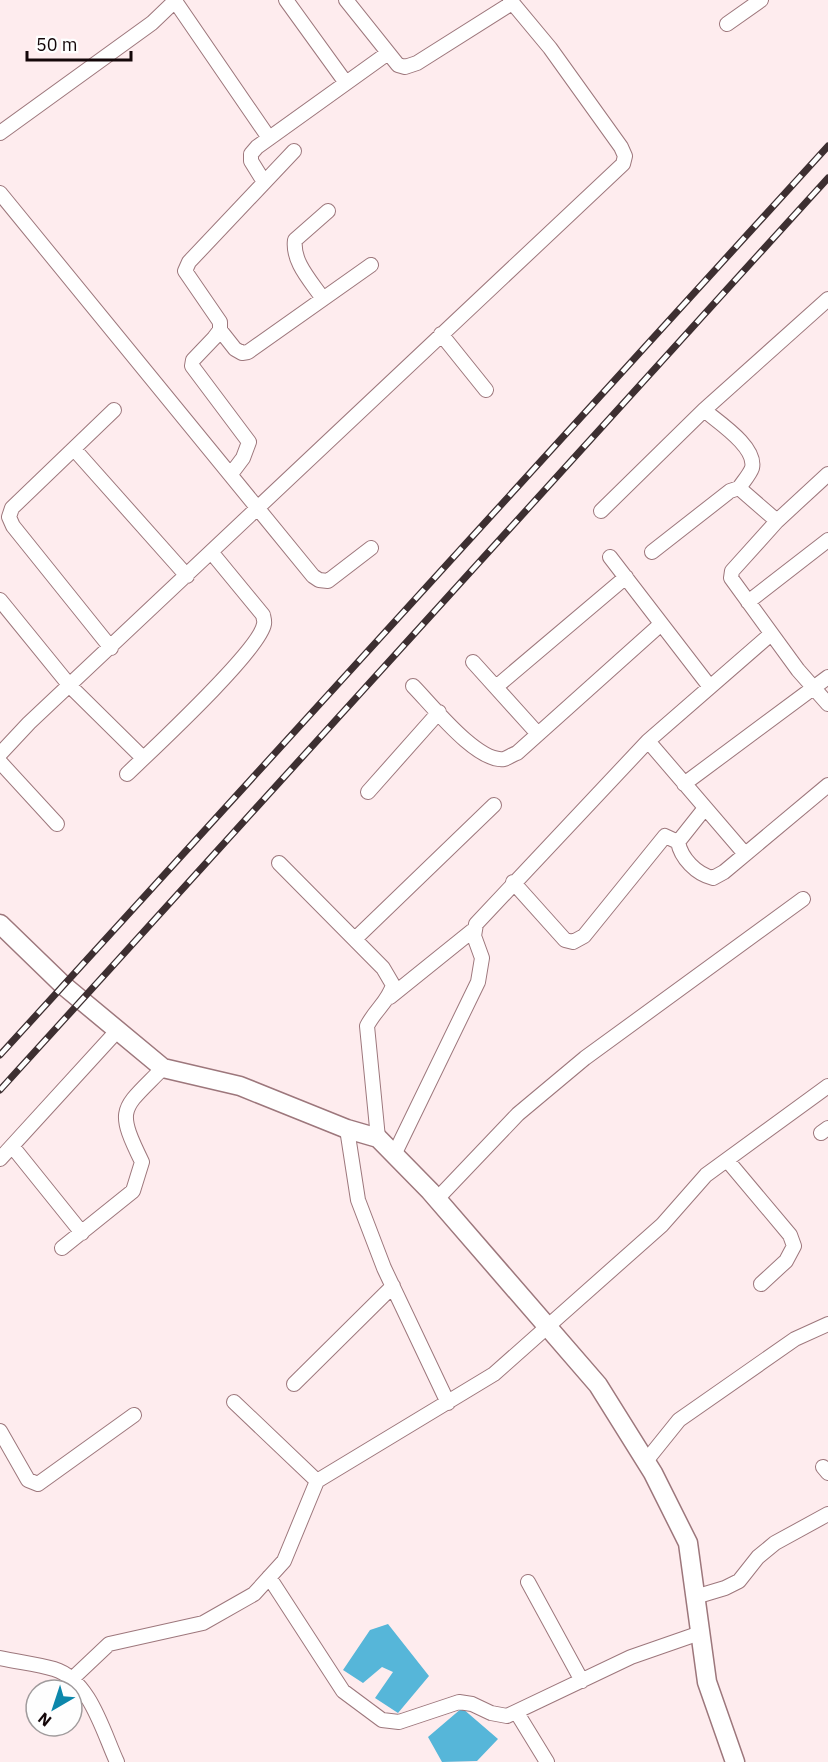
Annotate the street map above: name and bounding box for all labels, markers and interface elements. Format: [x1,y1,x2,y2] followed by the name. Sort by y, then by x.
[27,24,130,62] scale bar
[36,33,78,56] text: 50 m
[24,1678,84,1738] north arrow
[34,1708,55,1731] text: N

